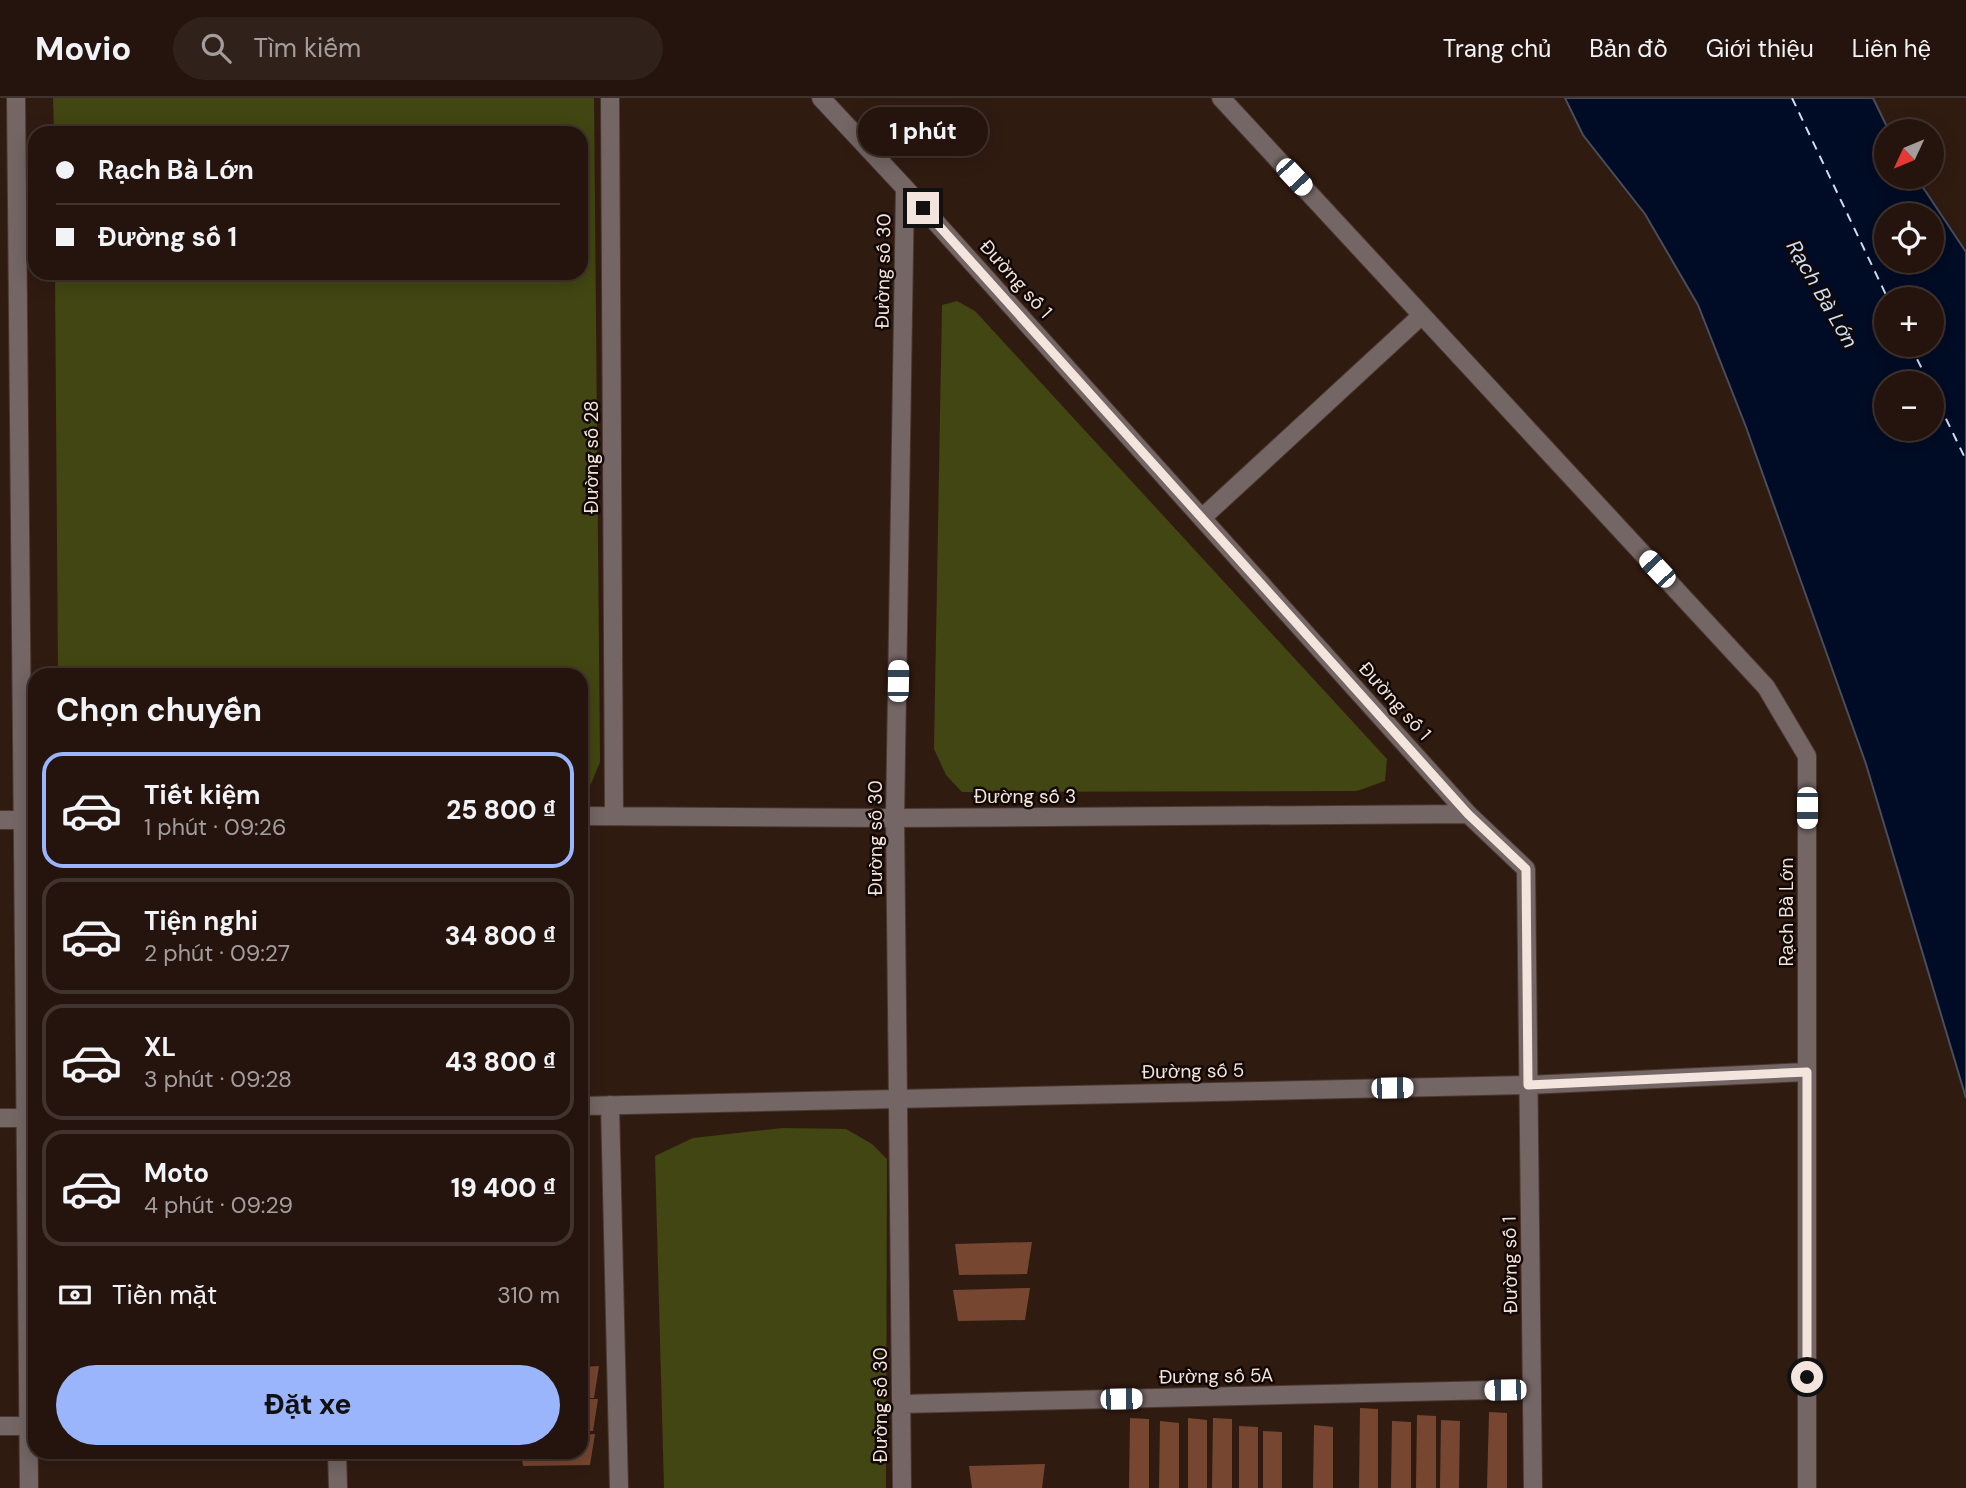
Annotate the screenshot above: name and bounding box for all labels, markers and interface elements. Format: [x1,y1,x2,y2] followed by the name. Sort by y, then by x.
[173,17,663,80] search box
[35,27,131,70] text: Movio
[197,29,235,67] icon: search
[253,31,361,65] text: Tìm kiếm
[1443,33,1551,64] text: Trang chủ
[1589,33,1668,64] text: Bản đồ
[1706,33,1814,64] text: Giới thiệu
[1852,33,1931,64] text: Liên hệ
[858,106,988,155] callout: 1 phút
[889,116,957,146] text: 1 phút
[1874,119,1944,189] north arrow
[1874,119,1944,441] map controls
[98,153,254,187] text: Rạch Bà Lớn
[1272,154,1317,200] car
[907,192,939,224] route end
[1874,203,1944,273] button: locate
[869,213,897,329] street label: Đường số 30
[98,220,237,254] text: Đường số 1
[974,235,1058,323] street label: Đường số 1
[1780,235,1864,353] water label: Rạch Bà Lớn
[1874,287,1944,357] button: +
[1874,371,1944,441] button: −
[579,400,604,514] street label: Đường số 28
[1635,546,1680,592] car
[1353,657,1437,745] street label: Đường số 1
[888,660,909,702] car
[56,689,262,731] text: Chọn chuyến
[144,778,261,812] text: Tiết kiệm
[60,779,123,842] icon: car
[863,780,888,896] street label: Đường số 30
[974,784,1076,809] street label: Đường số 3
[1797,787,1818,829] car
[446,793,556,827] text: 25 800 ₫
[144,812,286,842] text: 1 phút · 09:26
[1774,858,1799,966] street label: Rạch Bà Lớn
[144,904,258,938] text: Tiện nghi
[60,905,123,968] icon: car
[445,919,556,953] text: 34 800 ₫
[144,938,290,968] text: 2 phút · 09:27
[144,1030,176,1064] text: XL
[60,1031,123,1094] icon: car
[445,1045,556,1079] text: 43 800 ₫
[1141,1058,1245,1084] street label: Đường số 5
[144,1064,292,1094] text: 3 phút · 09:28
[1371,1077,1414,1099] car
[144,1156,209,1190] text: Moto
[60,1157,123,1220] icon: car
[451,1171,556,1205] text: 19 400 ₫
[144,1190,293,1220] text: 4 phút · 09:29
[1497,1216,1523,1314] street label: Đường số 1
[56,1276,94,1314] icon: cash
[112,1278,217,1312] text: Tiền mặt
[497,1280,560,1310] text: 310 m
[868,1347,893,1463] street label: Đường số 30
[1791,1361,1823,1393] route start
[1159,1362,1274,1389] street label: Đường số 5A
[56,1365,560,1445] button: Đặt xe
[1484,1379,1527,1401] car
[1100,1388,1143,1410] car

